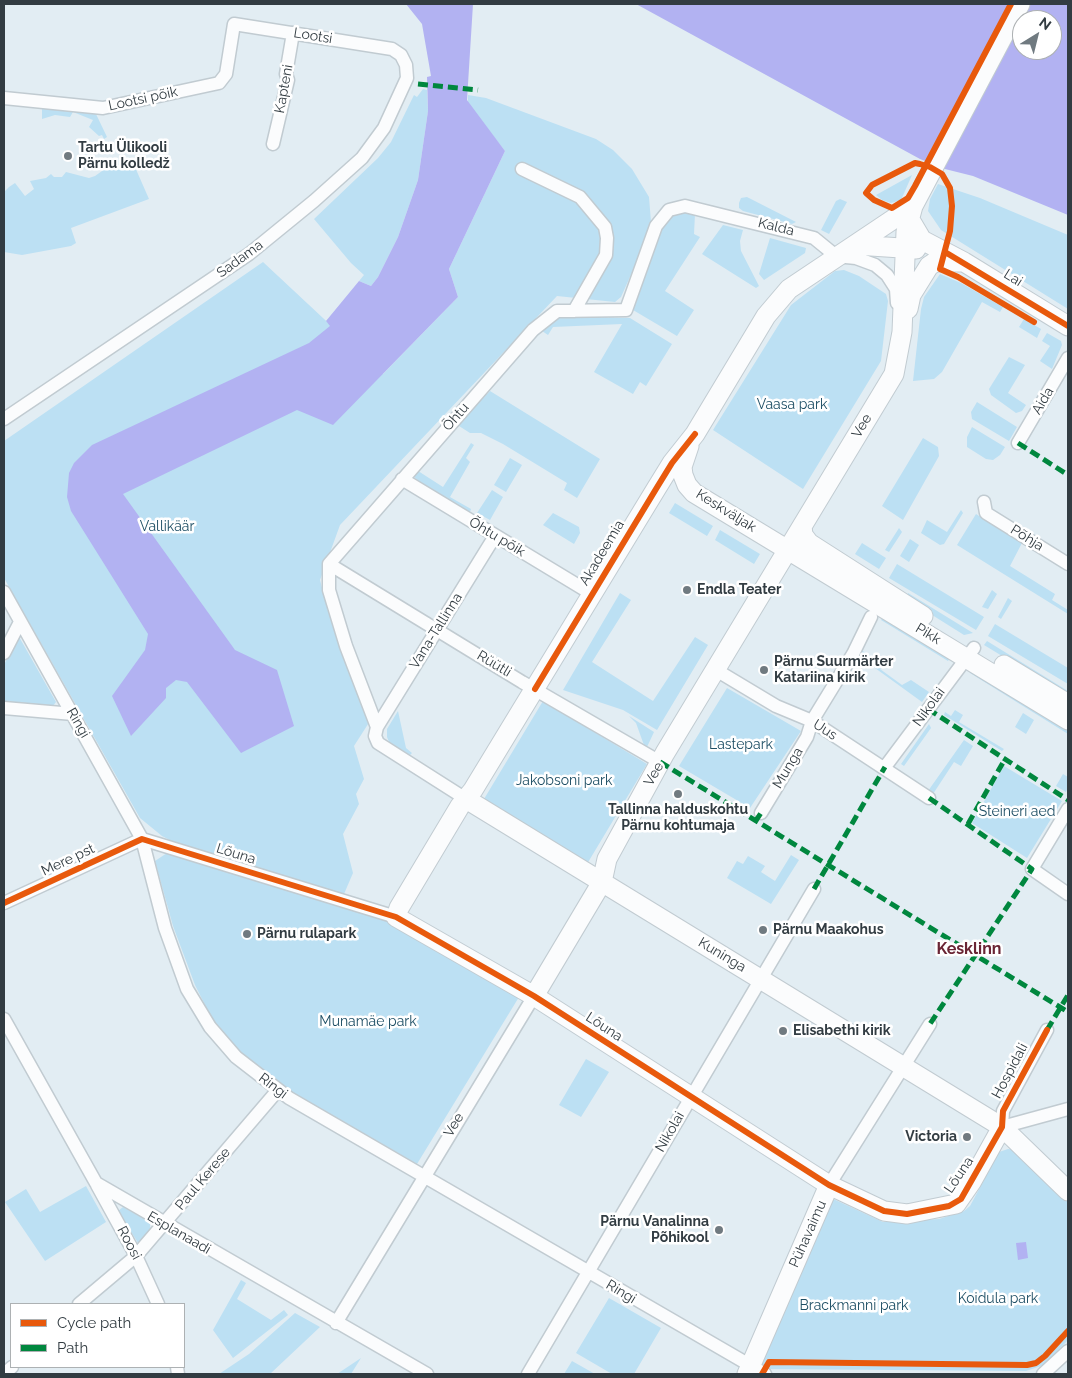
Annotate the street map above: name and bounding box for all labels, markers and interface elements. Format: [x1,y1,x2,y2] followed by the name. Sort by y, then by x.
[1012,10,1062,60] north arrow
[1036,14,1054,33] text: N
[292,25,334,47] street label: Lootsi
[271,63,297,115] street label: Kapteni
[107,83,179,115] street label: Lootsi põik
[78,140,170,172] place label: Tartu Ülikooli Pärnu kolledž
[62,150,74,162] marker: Tartu Ülikooli Pärnu kolledž
[756,214,796,240] street label: Kalda
[214,237,266,281] street label: Sadama
[1001,266,1025,290] street label: Lai
[1028,384,1058,418] street label: Aida
[757,397,827,413] park label: Vaasa park
[439,400,473,434] street label: Õhtu
[848,411,876,441] street label: Vee
[693,486,759,536] street label: Keskväljak
[466,514,528,560] street label: Õhtu põik
[576,517,628,589] street label: Akadeemia
[140,519,194,535] park label: Vallikäär
[1007,521,1047,555] street label: Põhja
[697,582,781,598] place label: Endla Teater
[681,584,693,596] marker: Endla Teater
[406,590,466,672] street label: Vana-Tallinna
[912,620,944,648] street label: Pikk
[474,647,514,681] street label: Rüütli
[774,654,893,686] place label: Pärnu Suurmärter Katariina kirik
[758,664,770,676] marker: Pärnu Suurmärter Katariina kirik
[909,684,949,730] street label: Nikolai
[63,705,93,741] street label: Ringi
[810,716,840,744] street label: Uus
[709,737,773,753] park label: Lastepark
[769,744,807,792] street label: Munga
[640,759,668,789] street label: Vee
[516,773,612,789] park label: Jakobsoni park
[672,788,684,800] marker: Tallinna halduskohtu Pärnu kohtumaja
[608,802,748,834] place label: Tallinna halduskohtu Pärnu kohtumaja
[979,804,1055,820] park label: Steineri aed
[39,840,97,880] street label: Mere pst
[214,840,258,868] street label: Lõuna
[773,922,884,938] place label: Pärnu Maakohus
[757,924,769,936] marker: Pärnu Maakohus
[257,926,356,942] place label: Pärnu rulapark
[241,928,253,940] marker: Pärnu rulapark
[695,934,749,976] street label: Kuninga
[936,939,1002,959] district label: Kesklinn
[582,1009,626,1045] street label: Lõuna
[319,1014,417,1030] park label: Munamäe park
[793,1023,891,1039] place label: Elisabethi kirik
[777,1025,789,1037] marker: Elisabethi kirik
[988,1040,1032,1102] street label: Hospidali
[255,1070,291,1102] street label: Ringi
[652,1109,688,1155] street label: Nikolai
[440,1110,468,1140] street label: Vee
[905,1129,957,1145] place label: Victoria
[961,1131,973,1143] marker: Victoria
[172,1144,234,1214] street label: Paul Kerese
[941,1154,977,1196] street label: Lõuna
[786,1198,830,1270] street label: Pühavaimu
[144,1208,214,1258] street label: Esplanaadi
[600,1214,709,1246] place label: Pärnu Vanalinna Põhikool
[113,1223,145,1263] street label: Roosi
[713,1224,725,1236] marker: Pärnu Vanalinna Põhikool
[603,1277,639,1307] street label: Ringi
[958,1291,1038,1307] park label: Koidula park
[800,1298,908,1314] park label: Brackmanni park
[10,1303,185,1368] legend
[57,1314,131,1332] text: Cycle path
[57,1339,88,1357] text: Path

